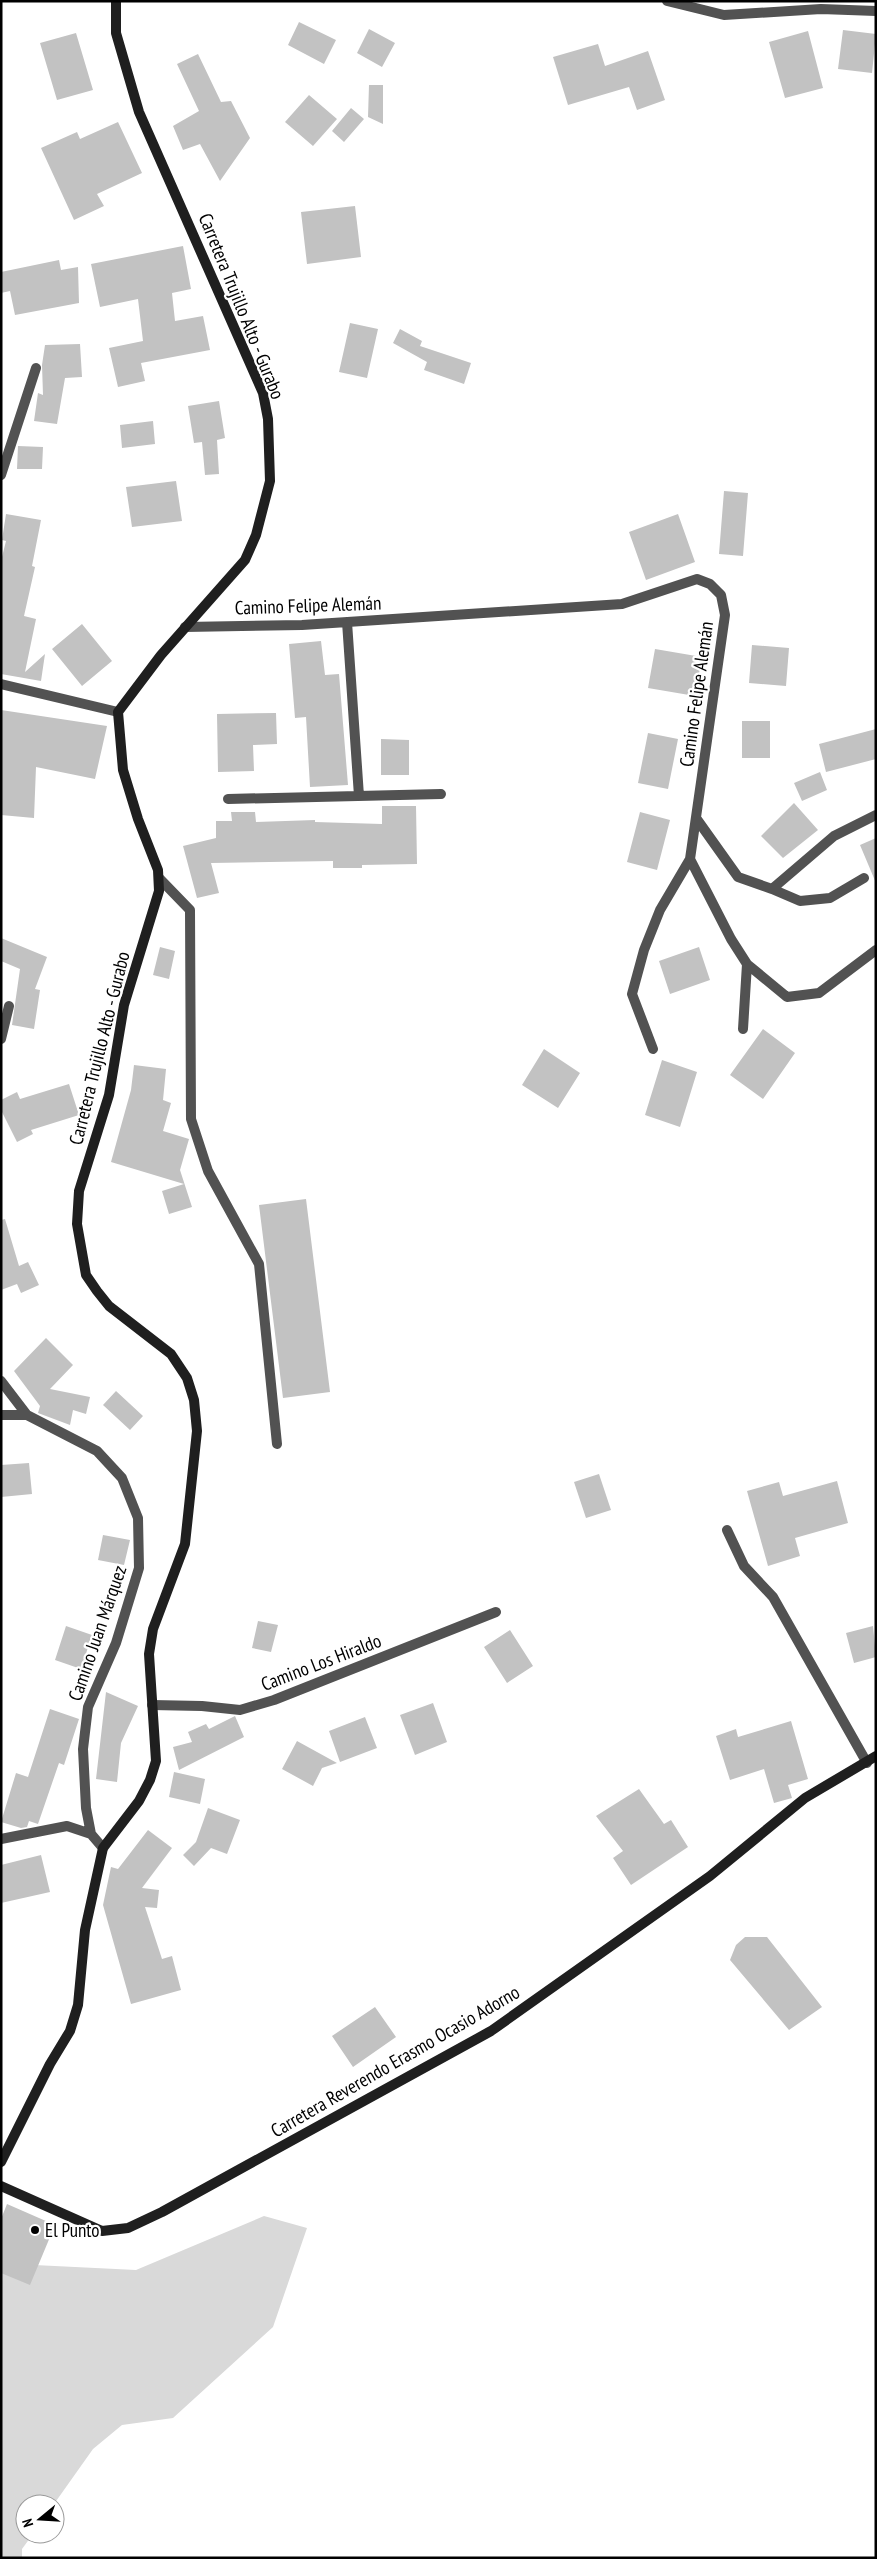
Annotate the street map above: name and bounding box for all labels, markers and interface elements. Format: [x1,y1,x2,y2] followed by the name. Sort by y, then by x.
[194,210,290,402] street label: Carretera Trujillo Alto - Gurabo
[234,590,382,620] street label: Camino Felipe Alemán
[674,620,718,768] street label: Camino Felipe Alemán
[63,949,135,1147] street label: Carretera Trujillo Alto - Gurabo
[63,1562,131,1704] street label: Camino Juan Márquez
[258,1628,384,1696] street label: Camino Los Hiraldo
[266,1980,524,2142] street label: Carretera Reverendo Erasmo Ocasio Adorno
[45,2218,100,2242] place label: El Punto
[29,2224,41,2236] marker: El Punto
[15,2494,65,2544] north arrow
[18,2517,37,2529] text: N

